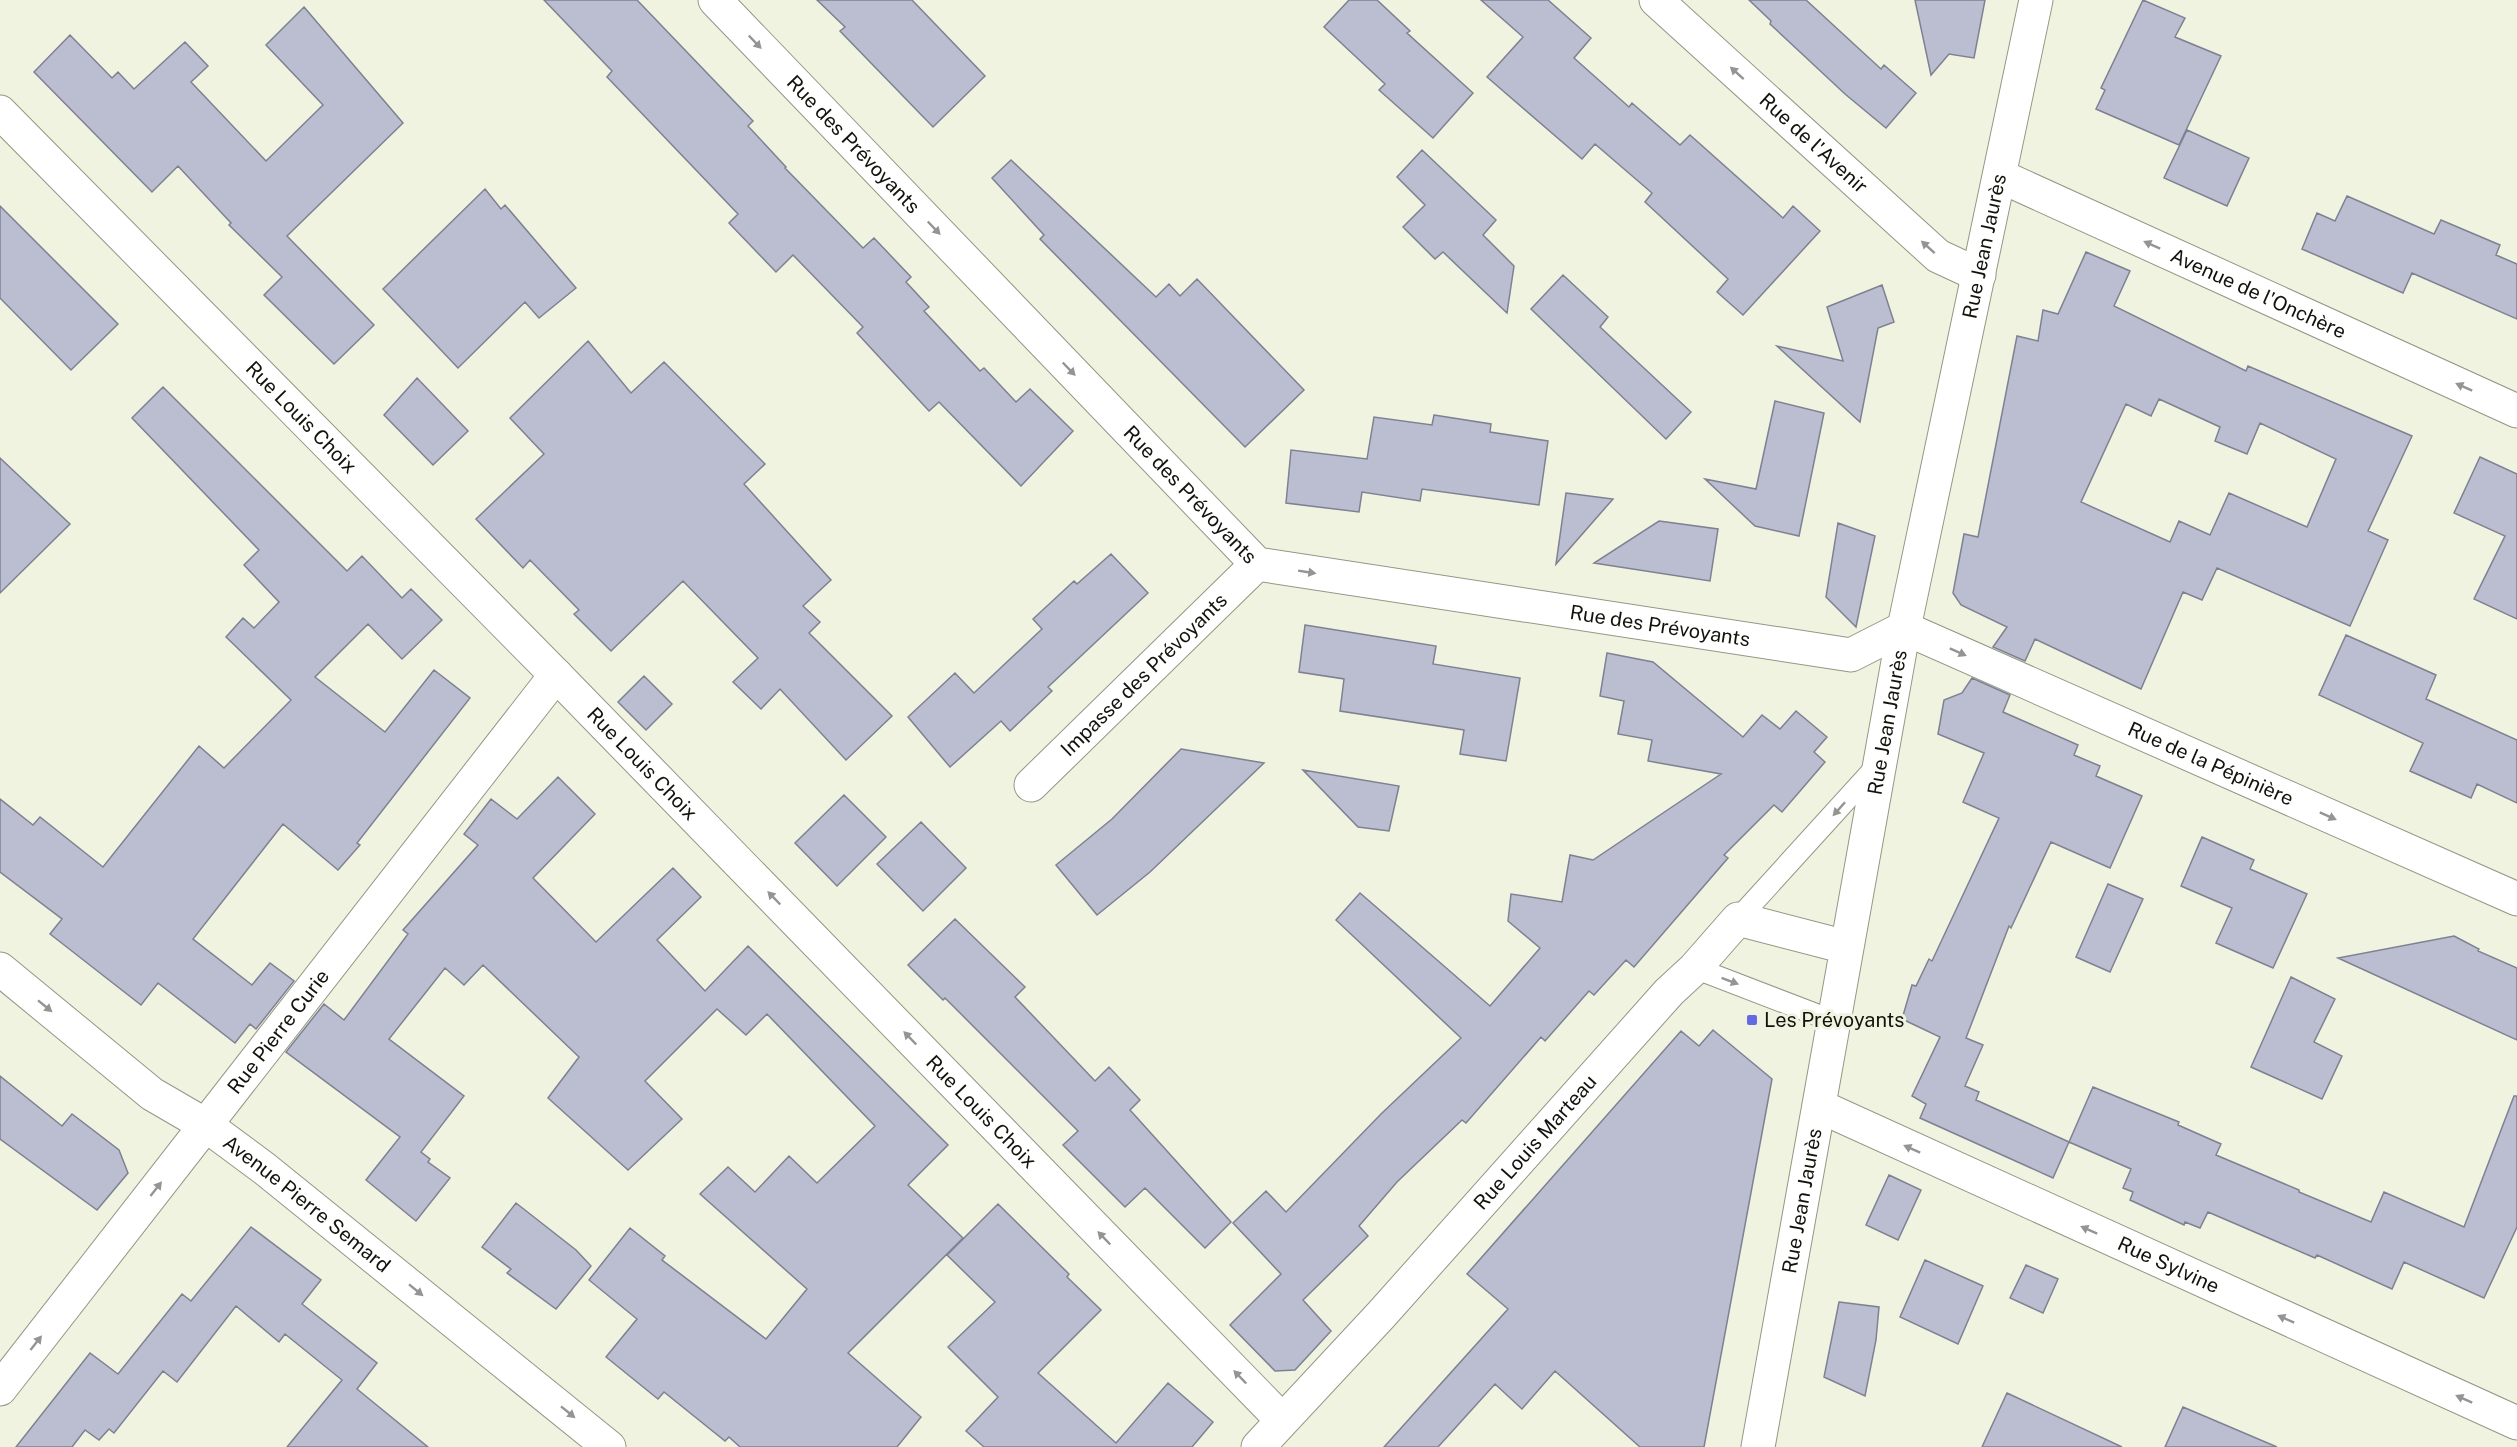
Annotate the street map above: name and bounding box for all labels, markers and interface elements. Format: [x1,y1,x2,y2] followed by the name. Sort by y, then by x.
[748,35,762,49] one-way arrow
[1730,67,1744,81] one-way arrow
[782,70,925,218] street label: Rue des Prévoyants
[1755,88,1873,198] street label: Rue de l'Avenir
[1957,172,2011,321] street label: Rue Jean Jaurès
[927,221,941,235] one-way arrow
[1921,241,1936,254] one-way arrow
[2144,241,2161,250] one-way arrow
[2167,243,2350,344] street label: Avenue de l'Onchère
[241,356,362,478] street label: Rue Louis Choix
[1062,361,1076,375] one-way arrow
[2454,382,2472,392] one-way arrow
[1119,421,1262,569] street label: Rue des Prévoyants
[1297,567,1316,576] one-way arrow
[1056,588,1232,761] street label: Impasse des Prévoyants
[1568,600,1752,651] street label: Rue des Prévoyants
[1949,647,1967,657] one-way arrow
[1862,648,1912,797] street label: Rue Jean Jaurès
[582,702,703,825] street label: Rue Louis Choix
[2124,717,2297,811] street label: Rue de la Pépinière
[1833,801,1846,816] one-way arrow
[2319,811,2337,821] one-way arrow
[767,892,781,906] one-way arrow
[222,965,334,1099] street label: Rue Pierre Curie
[1721,977,1739,986] one-way arrow
[37,1000,53,1013] one-way arrow
[1764,1008,1904,1032] place label: Les Prévoyants
[1745,1013,1759,1027] marker: Les Prévoyants
[903,1031,917,1045] one-way arrow
[921,1050,1042,1173] street label: Rue Louis Choix
[1469,1070,1602,1215] street label: Rue Louis Marteau
[1777,1126,1827,1275] street label: Rue Jean Jaurès
[218,1130,395,1277] street label: Avenue Pierre Semard
[1902,1144,1920,1154] one-way arrow
[149,1181,162,1197] one-way arrow
[2081,1225,2098,1234] one-way arrow
[1098,1231,1112,1245] one-way arrow
[2114,1231,2223,1298] street label: Rue Sylvine
[409,1284,424,1296] one-way arrow
[2277,1313,2295,1323] one-way arrow
[29,1335,42,1351] one-way arrow
[1234,1371,1248,1385] one-way arrow
[2454,1394,2472,1404] one-way arrow
[561,1406,576,1418] one-way arrow

